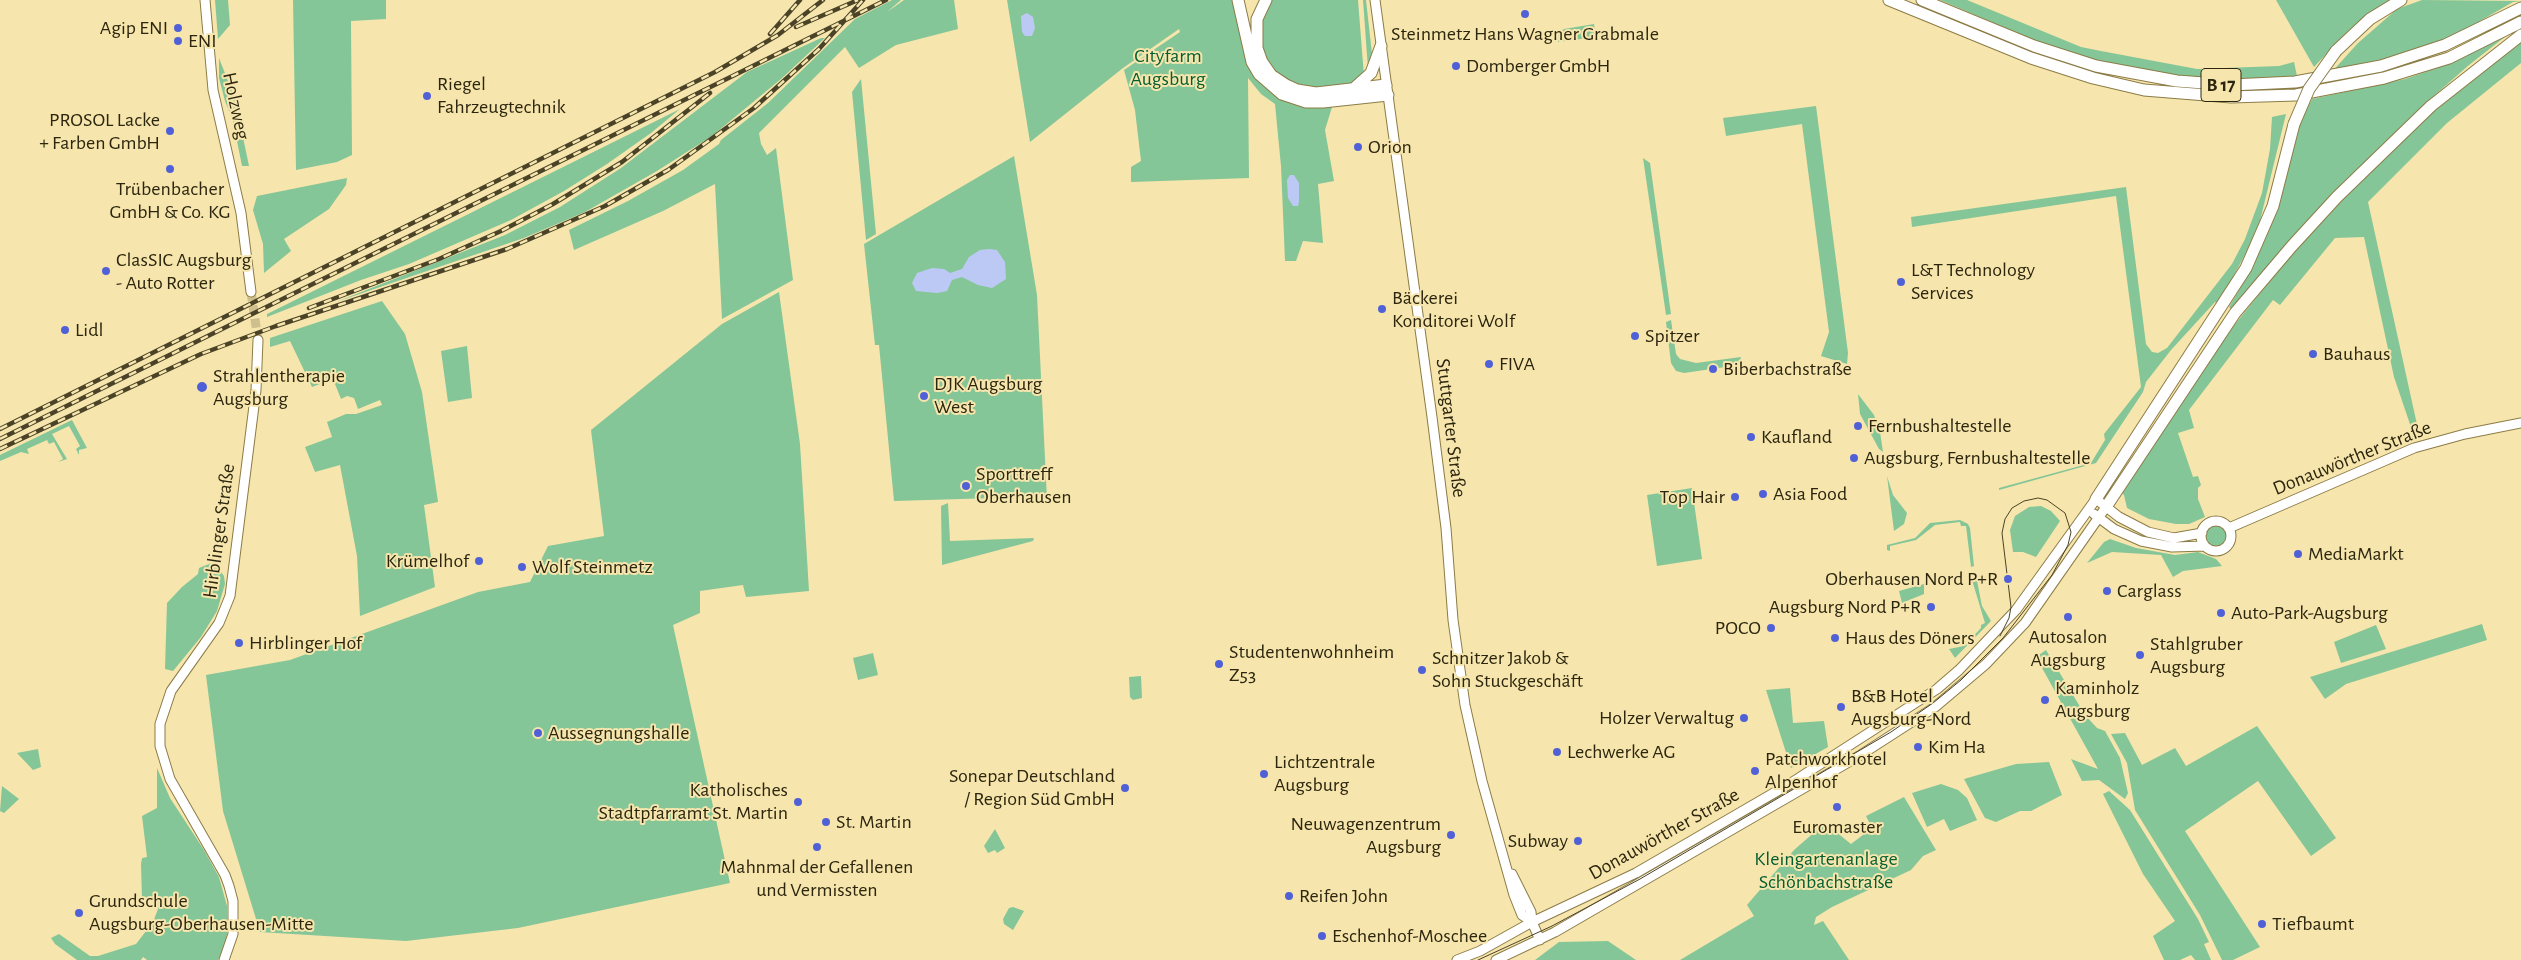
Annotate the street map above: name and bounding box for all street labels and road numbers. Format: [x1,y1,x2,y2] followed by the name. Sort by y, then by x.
[2201,68,2241,102] road number: B 17
[217,70,255,142] street label: Holzweg
[1431,357,1471,499] street label: Stuttgarter Straße
[2269,415,2435,501] street label: Donauwörther Straße
[198,462,240,600] street label: Hirblinger Straße
[1584,783,1744,885] street label: Donauwörther Straße

